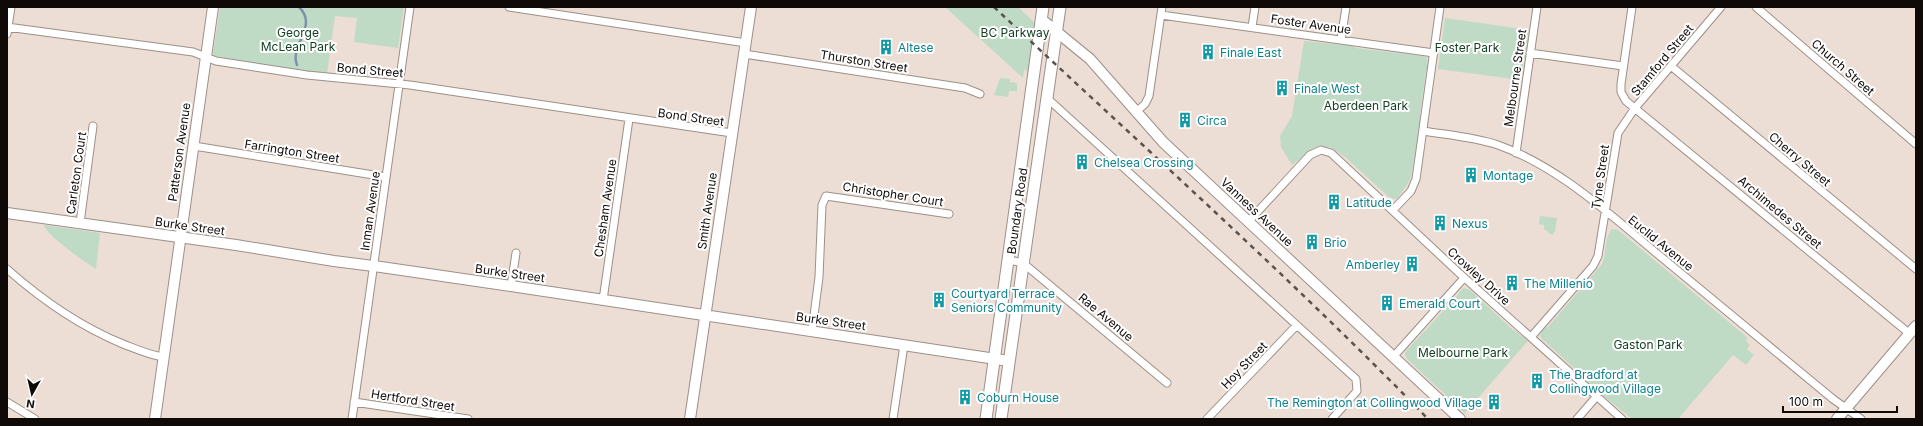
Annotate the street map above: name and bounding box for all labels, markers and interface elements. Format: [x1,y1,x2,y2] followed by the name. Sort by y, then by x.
[1270,11,1352,37] street label: Foster Avenue
[1628,21,1696,99] street label: Stamford Street
[261,25,336,54] park label: George McLean Park
[981,25,1050,40] park label: BC Parkway
[1501,28,1529,128] street label: Melbourne Street
[1808,36,1878,98] street label: Church Street
[877,38,895,56] building icon: Altese
[898,40,934,55] place label: Altese
[1435,40,1500,55] park label: Foster Park
[1199,43,1217,61] building icon: Finale East
[1220,45,1281,60] place label: Finale East
[819,47,909,75] street label: Thurston Street
[336,60,404,80] street label: Bond Street
[1273,79,1291,97] building icon: Finale West
[1294,81,1360,96] place label: Finale West
[1324,98,1409,113] park label: Aberdeen Park
[165,102,193,202] street label: Patterson Avenue
[657,105,725,129] street label: Bond Street
[1176,111,1194,129] building icon: Circa
[1197,113,1227,128] place label: Circa
[1766,129,1834,189] street label: Cherry Street
[63,131,89,215] street label: Carleton Court
[244,136,340,166] street label: Farrington Street
[1588,144,1612,210] street label: Tyne Street
[1073,153,1091,171] building icon: Chelsea Crossing
[1094,155,1194,170] place label: Chelsea Crossing
[591,158,619,258] street label: Chesham Avenue
[1462,166,1480,184] building icon: Montage
[1004,167,1030,255] street label: Boundary Road
[1483,168,1533,183] place label: Montage
[357,170,383,252] street label: Inman Avenue
[694,171,720,251] street label: Smith Avenue
[1735,173,1825,251] street label: Archimedes Street
[1218,175,1296,249] street label: Vanness Avenue
[842,179,945,209] street label: Christopher Court
[1325,193,1343,211] building icon: Latitude
[1346,195,1392,210] place label: Latitude
[1625,212,1697,274] street label: Euclid Avenue
[154,214,226,238] street label: Burke Street
[1431,214,1449,232] building icon: Nexus
[1452,216,1488,231] place label: Nexus
[1303,233,1321,251] building icon: Brio
[1324,235,1347,250] place label: Brio
[1444,244,1514,308] street label: Crowley Drive
[1403,255,1421,273] building icon: Amberley
[1346,257,1400,272] place label: Amberley
[474,261,546,285] street label: Burke Street
[1503,274,1521,292] building icon: The Millenio
[1524,276,1593,291] place label: The Millenio
[951,286,1062,315] place label: Courtyard Terrace Seniors Community
[1076,290,1136,344] street label: Rae Avenue
[930,291,948,309] building icon: Courtyard Terrace Seniors Community
[1378,294,1396,312] building icon: Emerald Court
[1399,296,1480,311] place label: Emerald Court
[795,309,867,333] street label: Burke Street
[1613,337,1683,352] park label: Gaston Park
[1218,338,1270,392] street label: Hoy Street
[1418,345,1509,360] park label: Melbourne Park
[1549,367,1661,396] place label: The Bradford at Collingwood Village
[1528,372,1546,390] building icon: The Bradford at Collingwood Village
[12,374,52,414] north arrow
[370,386,456,414] street label: Hertford Street
[956,388,974,406] building icon: Coburn House
[1783,388,1897,414] scale bar
[977,390,1059,405] place label: Coburn House
[1485,393,1503,411] building icon: The Remington at Collingwood Village
[1789,394,1823,409] text: 100 m
[1267,395,1482,410] place label: The Remington at Collingwood Village
[25,396,36,411] text: N

